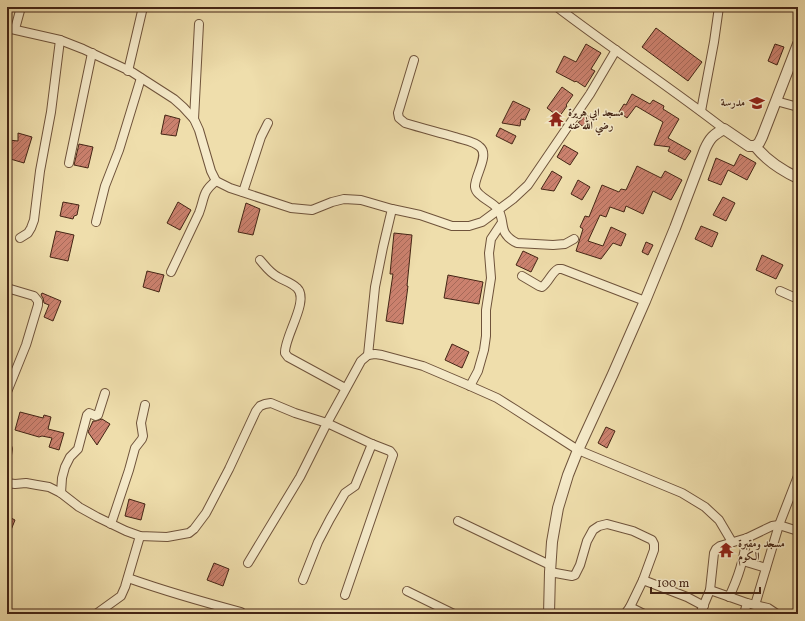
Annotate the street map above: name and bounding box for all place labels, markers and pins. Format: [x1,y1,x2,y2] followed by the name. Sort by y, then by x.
[748,94,766,112] school or university icon: مدرسة
[721,96,745,111] place label: مدرسة
[568,106,623,136] place label: مسجد ابي هريرة رضي الله عنه
[547,110,565,128] temple icon: مسجد ابي هريرة رضي الله عنه
[738,537,785,566] place label: مسجد ومقبرة الكوم
[717,541,735,559] temple icon: مسجد ومقبرة الكوم

